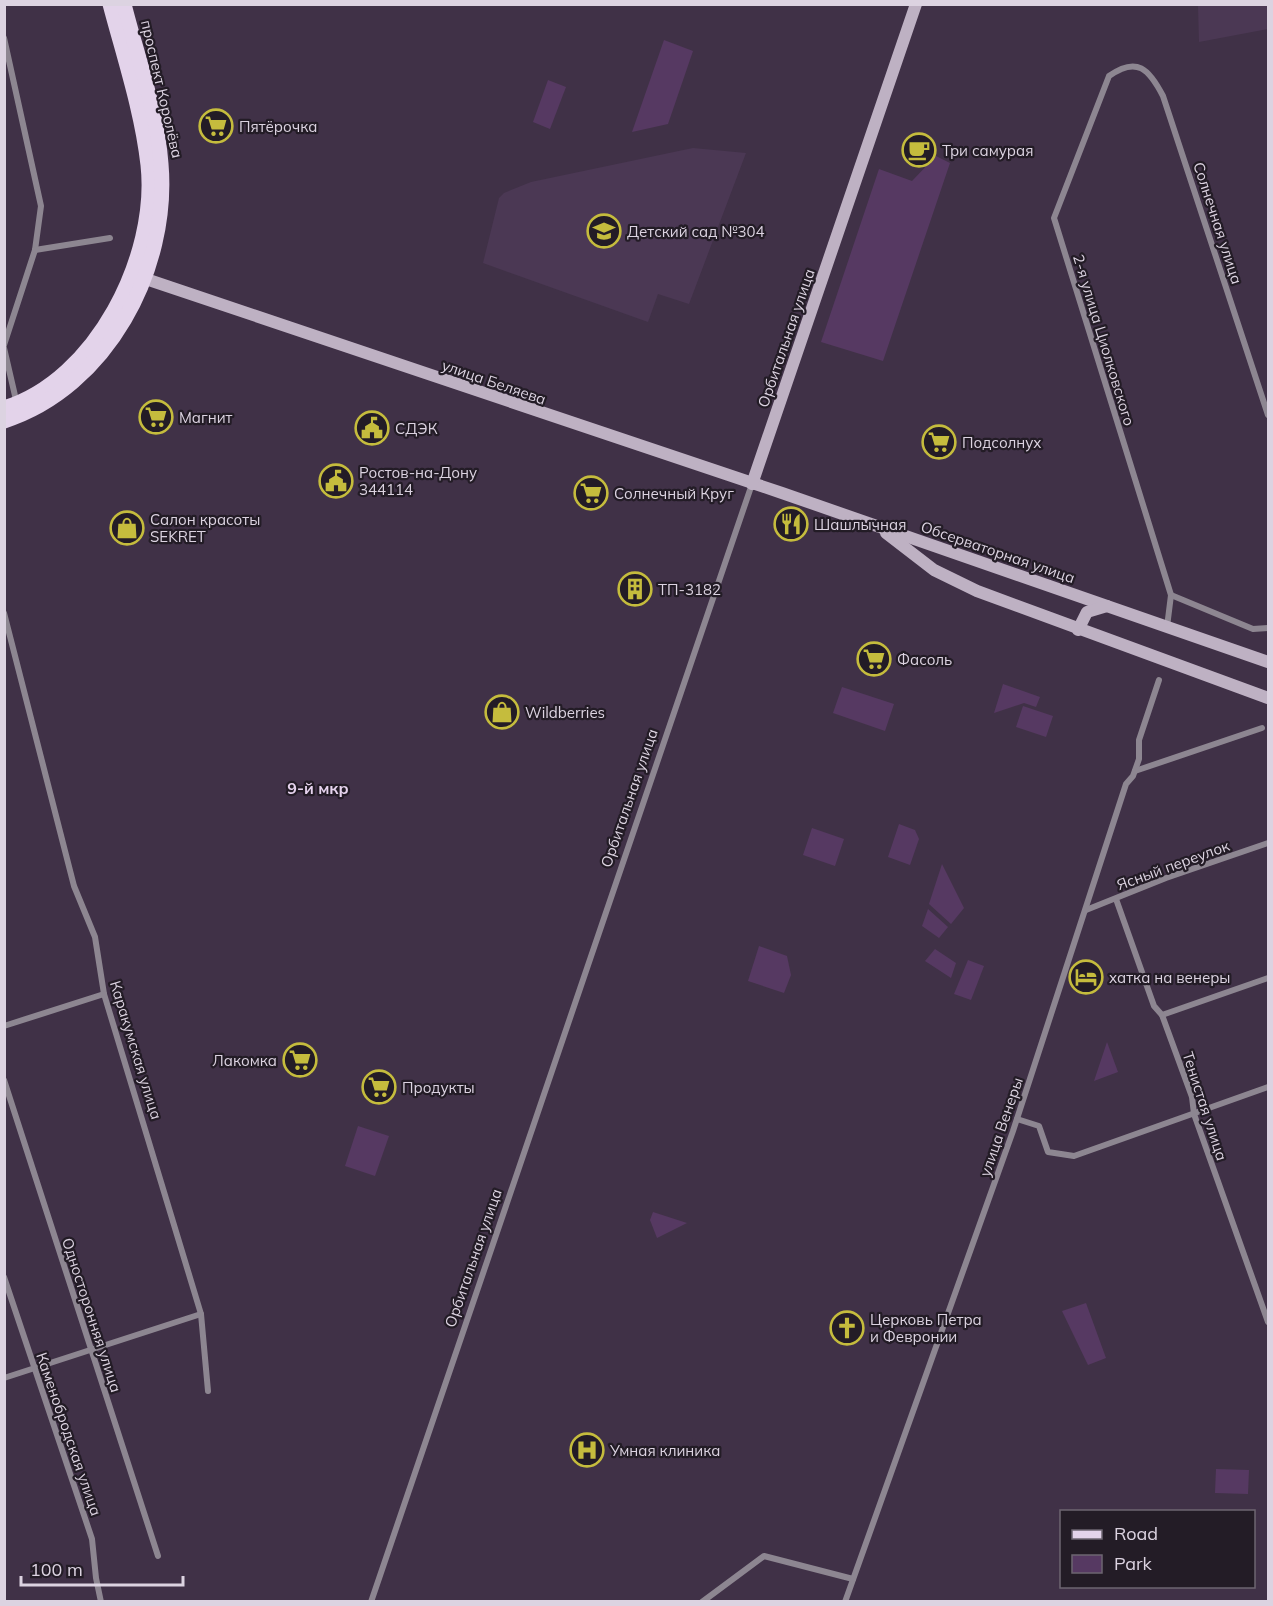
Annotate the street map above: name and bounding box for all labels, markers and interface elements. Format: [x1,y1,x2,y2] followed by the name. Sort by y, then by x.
[137,18,187,160] street label: проспект Королёва
[198,108,234,144] supermarket icon: Пятёрочка
[239,117,317,136] place label: Пятёрочка
[901,132,937,168] cafe icon: Три самурая
[942,141,1033,160] place label: Три самурая
[1189,160,1247,286] street label: Солнечная улица
[586,213,622,249] school or university icon: Детский сад №304
[627,222,765,241] place label: Детский сад №304
[1069,252,1139,428] street label: 2-я улица Циолковского
[753,266,819,410] street label: Орбитальная улица
[439,355,549,409] street label: улица Беляева
[138,399,174,435] supermarket icon: Магнит
[179,408,233,427] place label: Магнит
[354,410,390,446] public building icon: СДЭК
[395,419,438,438] place label: СДЭК
[921,424,957,460] supermarket icon: Подсолнух
[962,433,1041,452] place label: Подсолнух
[318,463,354,499] public building icon: Ростов-на-Дону 344114
[359,463,477,499] place label: Ростов-на-Дону 344114
[573,475,609,511] supermarket icon: Солнечный Круг
[614,484,734,503] place label: Солнечный Круг
[773,506,809,542] restaurant icon: Шашлычная
[109,510,145,546] shop icon: Салон красоты SEKRET
[150,510,260,546] place label: Салон красоты SEKRET
[814,515,906,534] place label: Шашлычная
[919,517,1077,587] street label: Обсерваторная улица
[617,571,653,607] building icon: ТП-3182
[658,580,721,599] place label: ТП-3182
[856,641,892,677] supermarket icon: Фасоль
[897,650,952,669] place label: Фасоль
[484,694,520,730] shop icon: Wildberries
[525,703,605,722] place label: Wildberries
[596,726,662,870] street label: Орбитальная улица
[287,778,349,798] district label: 9-й мкр
[1114,835,1233,894] street label: Ясный переулок
[1068,959,1104,995] hotel icon: хатка на венеры
[1109,968,1231,987] place label: хатка на венеры
[106,978,166,1122] street label: Каракумская улица
[282,1042,318,1078] supermarket icon: Лакомка
[1178,1049,1232,1163] street label: Тенистая улица
[212,1051,277,1070] place label: Лакомка
[361,1069,397,1105] supermarket icon: Продукты
[975,1075,1027,1179] street label: улица Венеры
[402,1078,475,1097] place label: Продукты
[440,1186,506,1330] street label: Орбитальная улица
[58,1235,126,1395] street label: Односторонняя улица
[829,1310,865,1346] church icon: Церковь Петра и Февронии
[870,1310,982,1346] place label: Церковь Петра и Февронии
[32,1350,106,1518] street label: Каменобродская улица
[569,1432,605,1468] hospital icon: Умная клиника
[609,1441,720,1460] place label: Умная клиника
[1060,1510,1255,1588] legend
[1114,1522,1158,1545] text: Road
[21,1549,183,1587] scale bar
[1114,1552,1153,1575] text: Park
[30,1558,83,1581] text: 100 m

